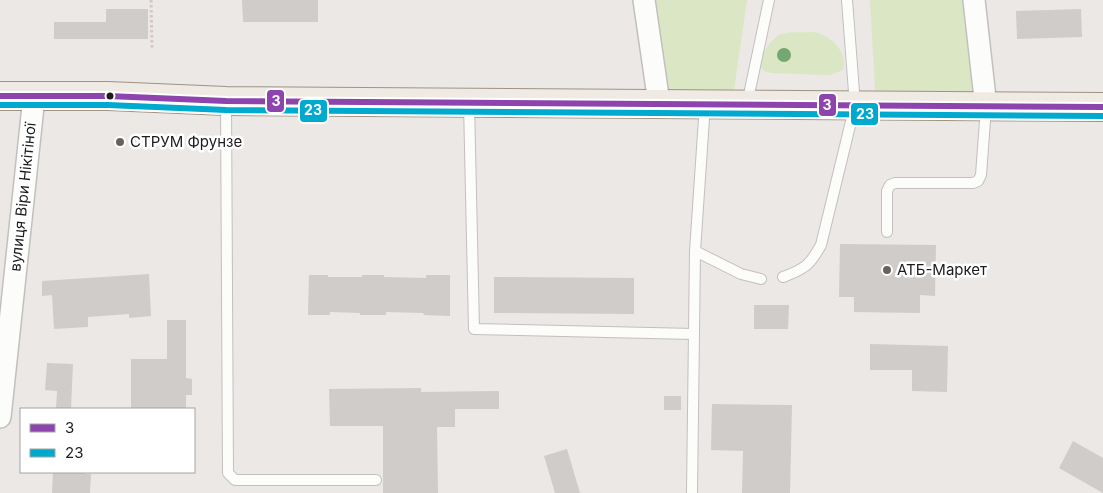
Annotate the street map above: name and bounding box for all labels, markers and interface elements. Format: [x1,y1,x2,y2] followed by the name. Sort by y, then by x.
[266,89,285,113] line badge: 3
[105,91,115,101] unlabelled marker
[271,92,281,109] text: 3
[818,93,837,117] line badge: 3
[822,96,832,113] text: 3
[299,99,328,123] line badge: 23
[304,101,322,118] text: 23
[850,102,879,126] line badge: 23
[856,105,874,122] text: 23
[5,120,40,272] street label: вулиця Віри Нікітіної
[130,132,242,151] place label: СТРУМ Фрунзе
[114,136,126,148] marker: СТРУМ Фрунзе
[897,260,987,279] place label: АТБ-Маркет
[881,264,893,276] marker: АТБ-Маркет
[20,408,195,473] legend
[65,418,74,437] text: 3
[65,443,83,462] text: 23

